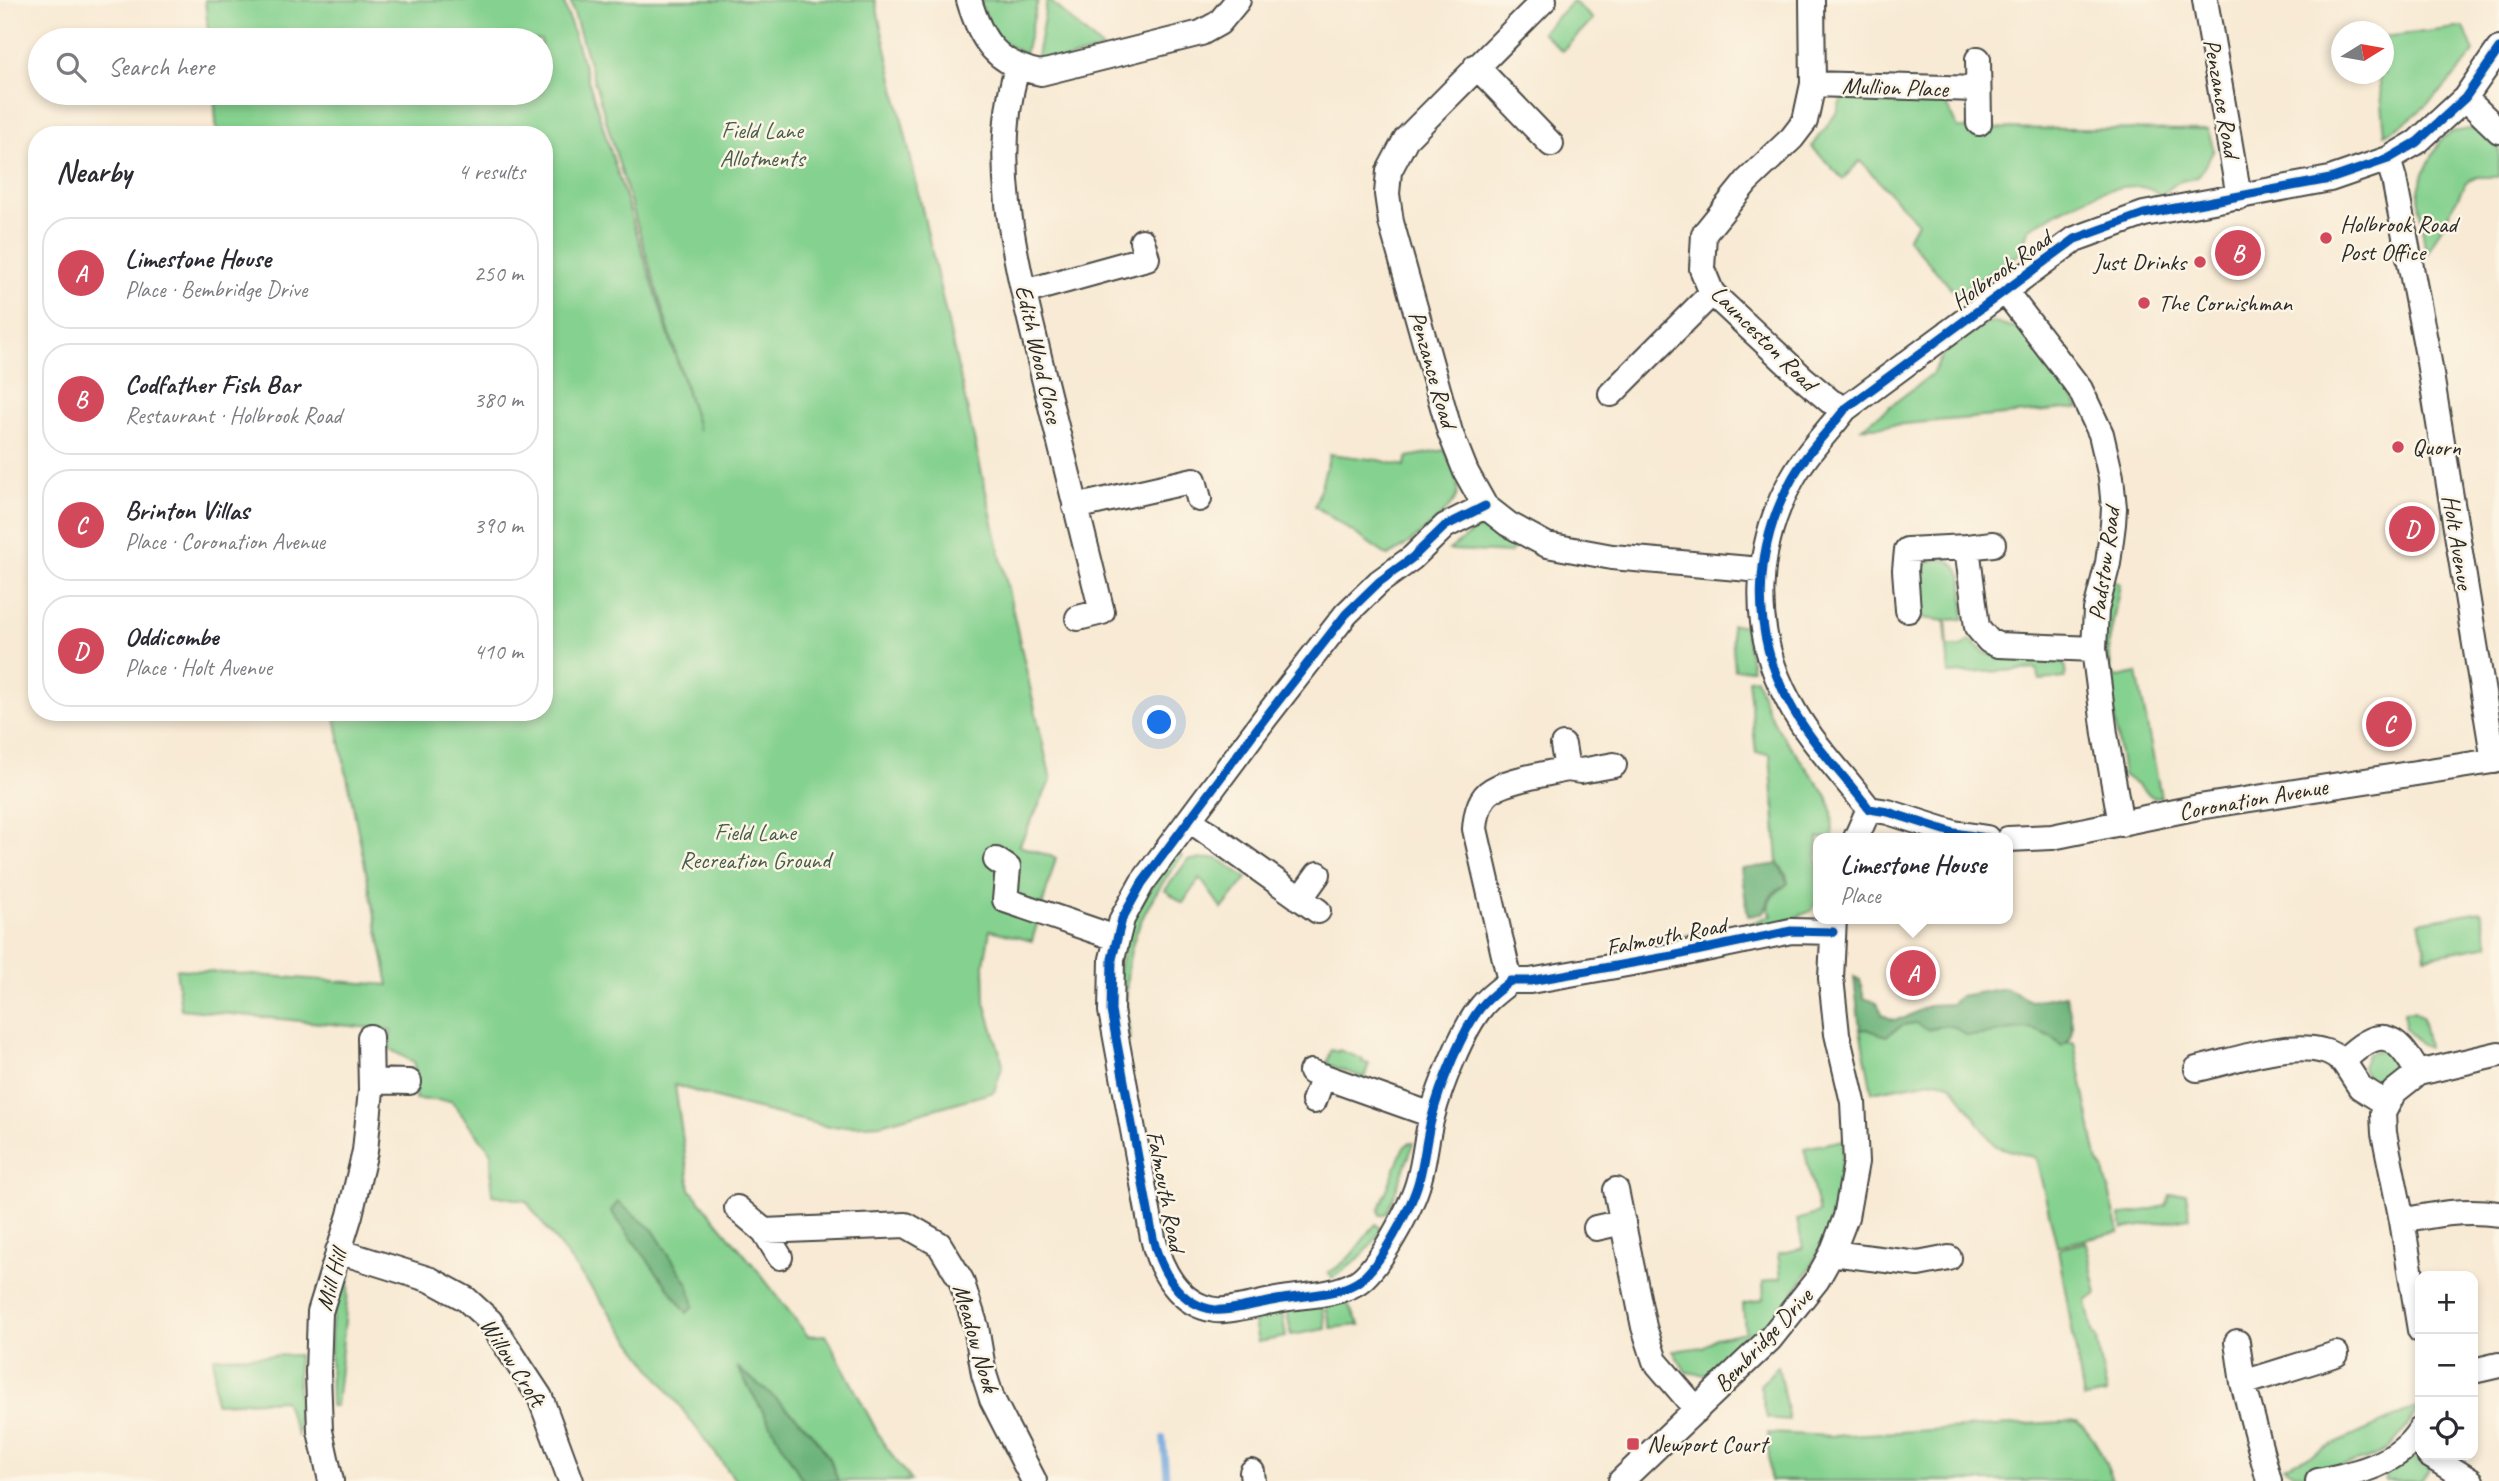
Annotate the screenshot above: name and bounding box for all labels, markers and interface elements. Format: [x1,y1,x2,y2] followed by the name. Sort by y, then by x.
[2331,21,2394,84] north arrow
[28,28,553,105] search box
[2197,37,2248,163] street label: Penzance Road
[52,48,90,86] icon: search
[108,50,214,83] text: Search here
[1842,70,1951,104] street label: Mullion Place
[720,115,807,173] park label: Field Lane Allotments
[56,153,132,191] text: Nearby
[458,157,525,186] text: 4 results
[2340,209,2460,267] place label: Holbrook Road Post Office
[1945,221,2060,316] street label: Holbrook Road
[2215,227,2261,279] pin: B
[2318,230,2334,246] marker: Holbrook Road Post Office
[125,242,271,275] text: Limestone House
[2093,247,2188,277] place label: Just Drinks
[2192,254,2208,270] marker: Just Drinks
[75,259,87,288] text: A
[474,259,523,288] text: 250 m
[125,275,307,304] text: Place · Bembridge Drive
[1705,279,1826,400] street label: Launceston Road
[1009,282,1070,428] street label: Edith Wood Close
[2158,288,2293,318] place label: The Cornishman
[2136,295,2152,311] marker: The Cornishman
[1402,307,1465,434] street label: Penzance Road
[125,368,300,401] text: Codfather Fish Bar
[75,385,87,414] text: B
[474,385,523,414] text: 380 m
[125,401,341,430] text: Restaurant · Holbrook Road
[2412,432,2461,462] place label: Quorn
[2390,439,2406,455] marker: Quorn
[2436,493,2481,593] street label: Holt Avenue
[125,494,249,527] text: Brinton Villas
[2081,502,2127,623] street label: Padstow Road
[2389,503,2435,555] pin: D
[76,511,86,540] text: C
[474,511,523,540] text: 390 m
[125,527,325,556] text: Place · Coronation Avenue
[125,620,219,653] text: Oddicombe
[74,637,88,666] text: D
[474,637,523,666] text: 410 m
[125,653,272,682] text: Place · Holt Avenue
[2366,698,2412,750] pin: C
[1142,705,1176,739] your location
[2176,771,2332,827] street label: Coronation Avenue
[680,817,834,875] park label: Field Lane Recreation Ground
[1813,833,2013,924] popup
[1840,848,1986,881] text: Limestone House
[1840,881,1881,910] text: Place
[1603,909,1732,962] street label: Falmouth Road
[1890,947,1936,999] pin: A
[1140,1128,1193,1257] street label: Falmouth Road
[308,1242,355,1314] street label: Mill Hill
[2415,1271,2478,1460] map controls
[2415,1271,2478,1334] button: +
[1707,1280,1820,1398] street label: Bembridge Drive
[946,1281,1006,1398] street label: Meadow Nook
[473,1312,554,1414] street label: Willow Croft
[2415,1334,2478,1397] button: −
[2415,1397,2478,1460] button: locate
[1647,1429,1770,1459] place label: Newport Court
[1625,1436,1641,1452] marker: Newport Court

